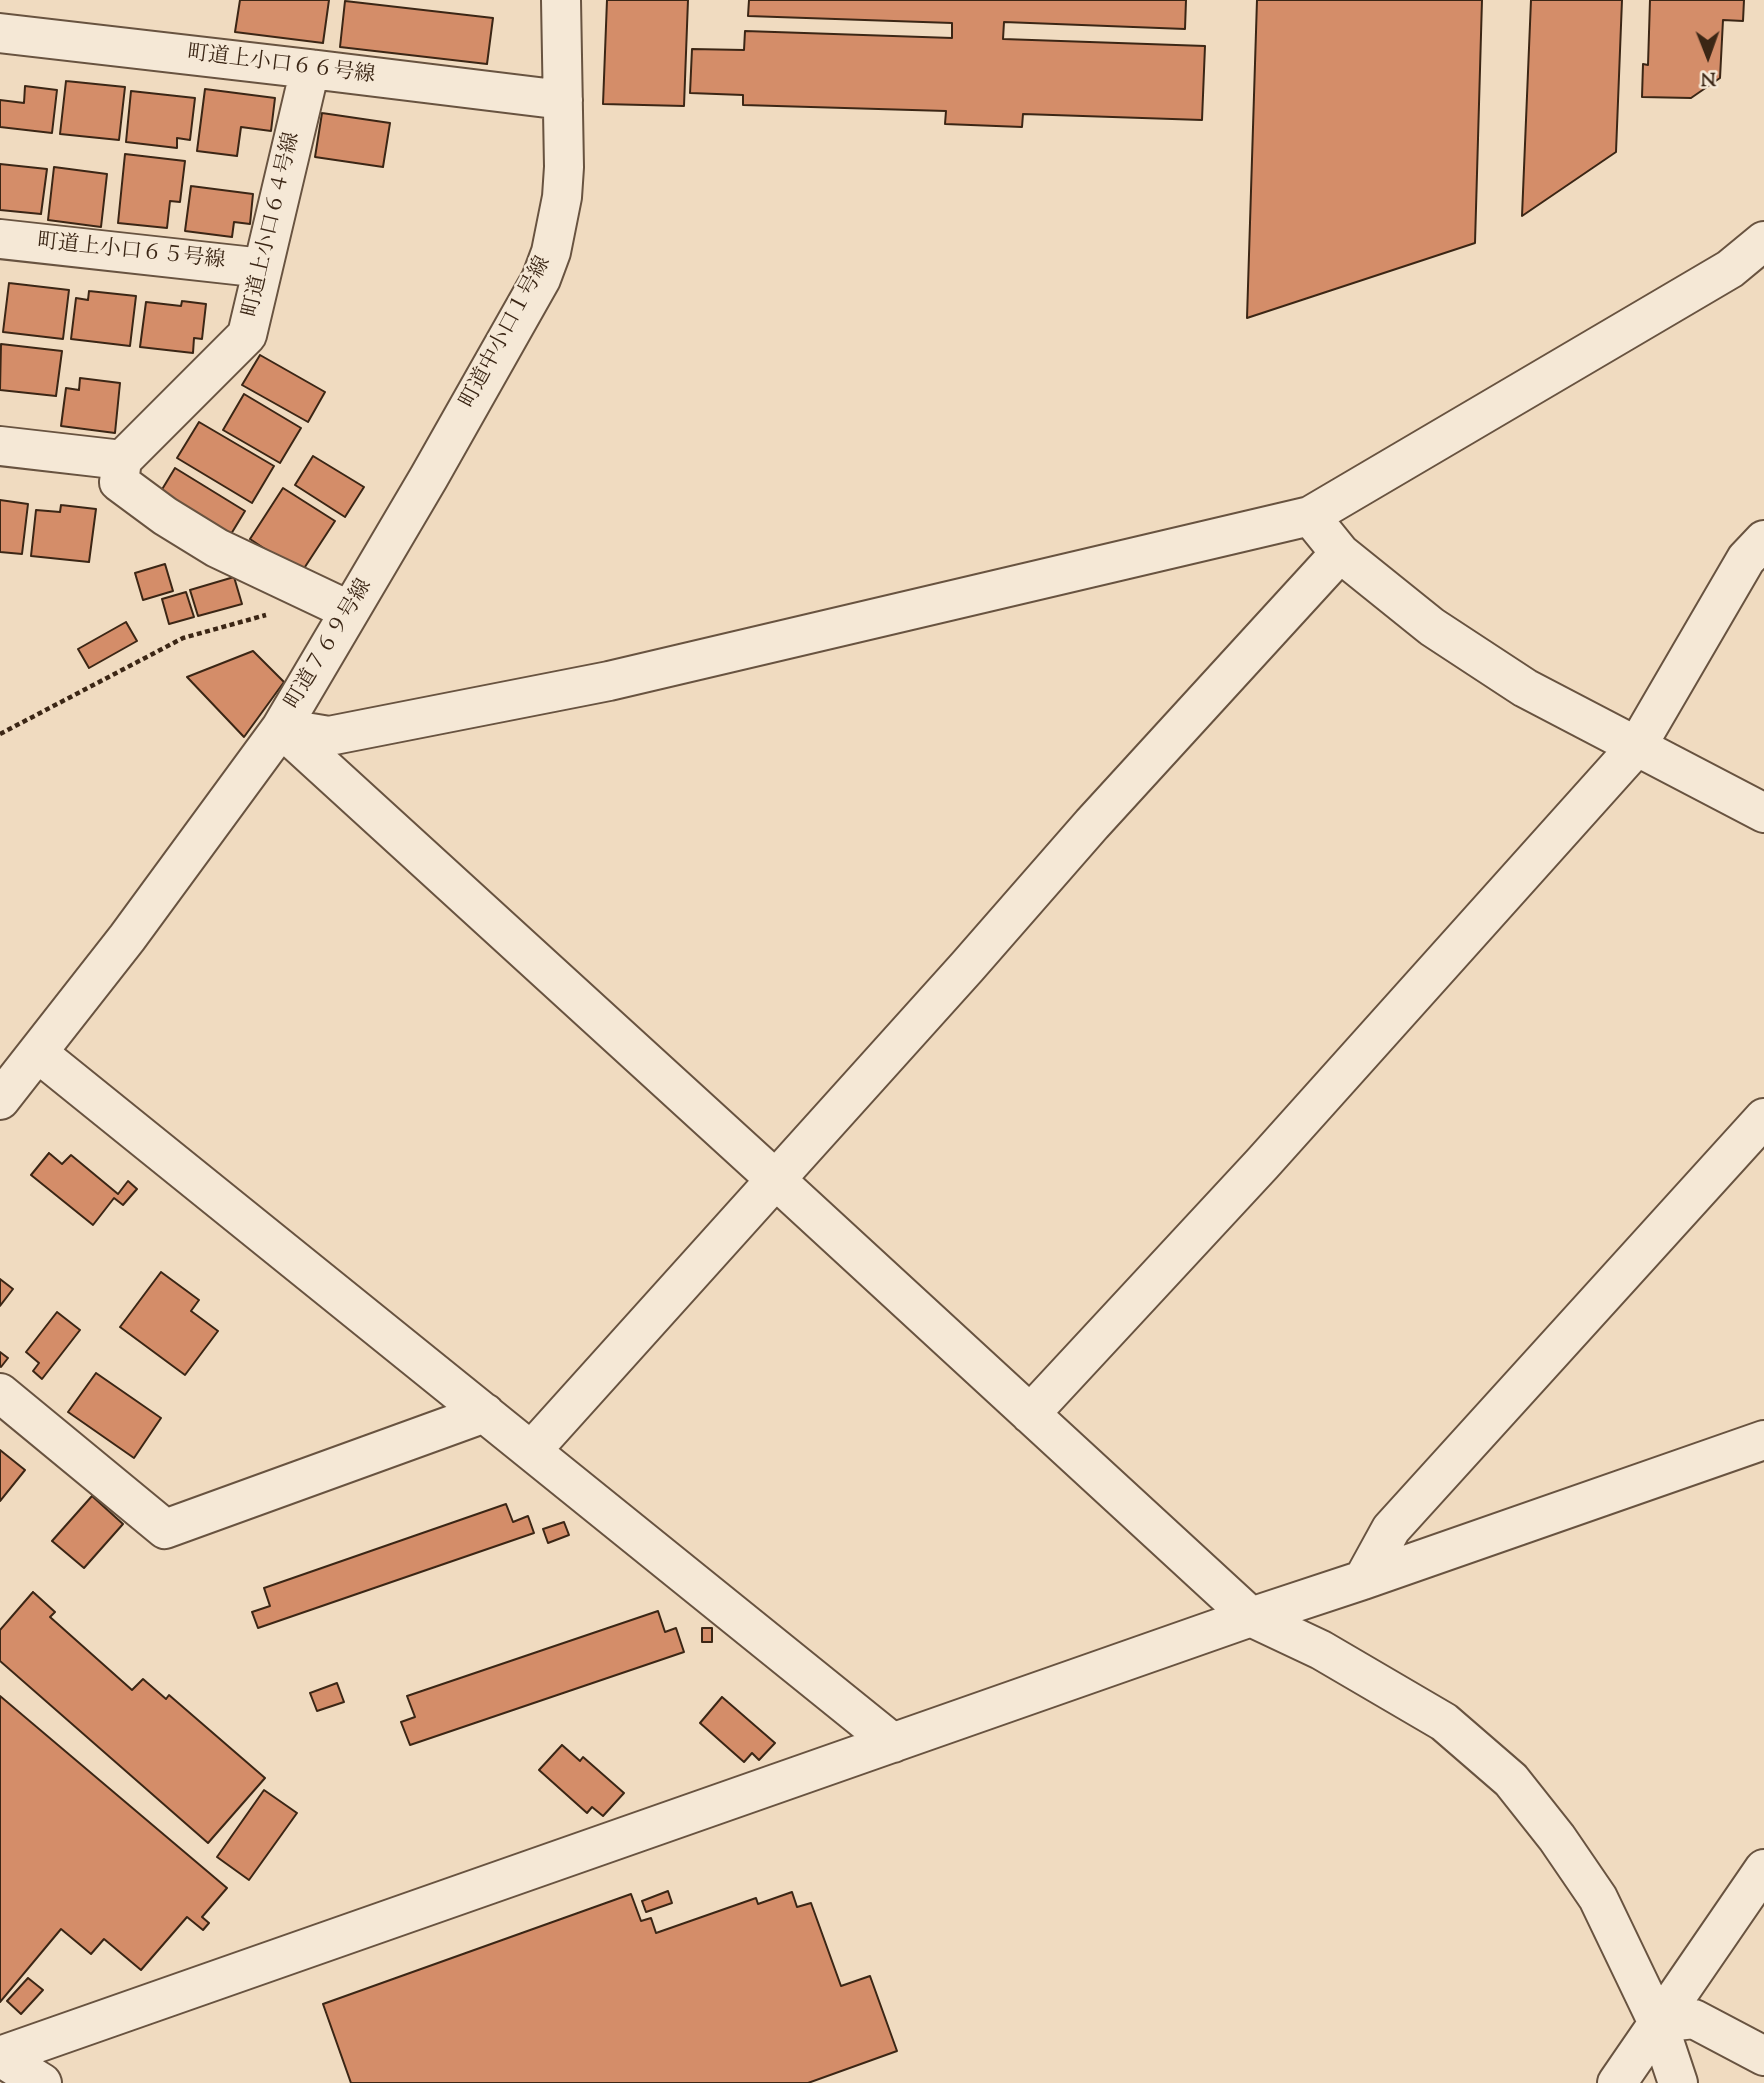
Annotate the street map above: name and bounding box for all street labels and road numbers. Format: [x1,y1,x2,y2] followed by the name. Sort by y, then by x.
[186,42,376,90] street label: 町道上小口６６号線
[239,130,307,320] street label: 町道上小口６４号線
[36,231,226,275] street label: 町道上小口６５号線
[456,253,558,413] street label: 町道中小口１号線
[281,576,379,714] street label: 町道７６９号線

